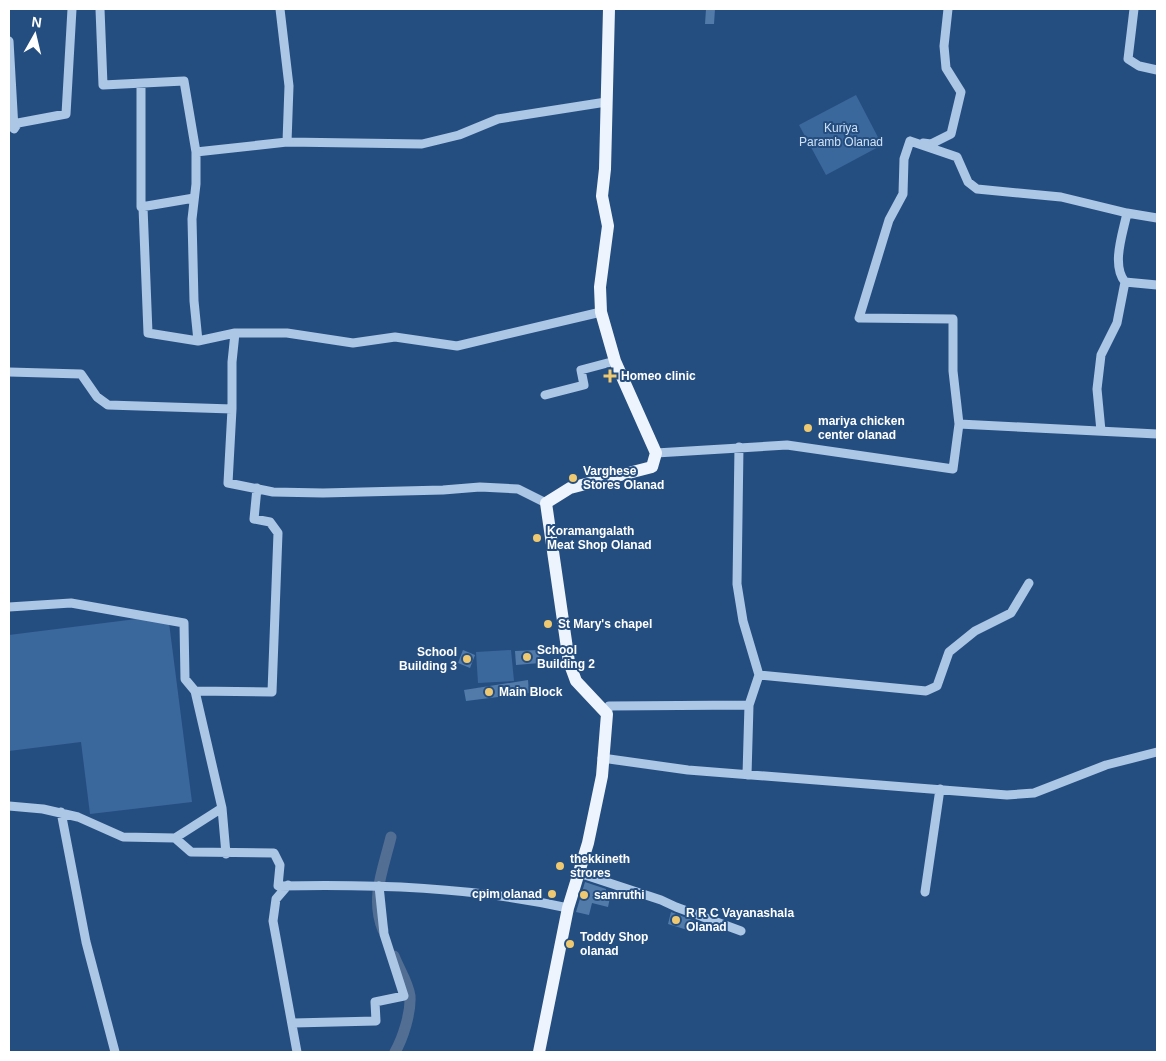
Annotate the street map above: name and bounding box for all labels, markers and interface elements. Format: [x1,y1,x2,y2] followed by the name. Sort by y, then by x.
[10,10,60,60] north arrow
[31,13,43,31] text: N
[799,121,883,149] park label: Kuriya Paramb Olanad
[603,369,617,383] marker: Homeo clinic
[621,369,696,383] place label: Homeo clinic
[818,414,905,442] place label: mariya chicken center olanad
[802,422,814,434] marker: mariya chicken center olanad
[583,464,664,492] place label: Varghese Stores Olanad
[567,472,579,484] marker: Varghese Stores Olanad
[547,524,652,552] place label: Koramangalath Meat Shop Olanad
[531,532,543,544] marker: Koramangalath Meat Shop Olanad
[558,617,652,631] place label: St Mary's chapel
[542,618,554,630] marker: St Mary's chapel
[537,643,595,671] place label: School Building 2
[399,645,457,673] place label: School Building 3
[521,651,533,663] marker: School Building 2
[461,653,473,665] marker: School Building 3
[499,685,563,699] place label: Main Block
[483,686,495,698] marker: Main Block
[570,852,630,880] place label: thekkineth strores
[554,860,566,872] marker: thekkineth strores
[472,887,542,901] place label: cpim olanad
[546,888,558,900] marker: cpim olanad
[594,888,645,902] place label: samruthi
[578,889,590,901] marker: samruthi
[686,906,794,934] place label: R R C Vayanashala Olanad
[670,914,682,926] marker: R R C Vayanashala Olanad
[580,930,648,958] place label: Toddy Shop olanad
[564,938,576,950] marker: Toddy Shop olanad

